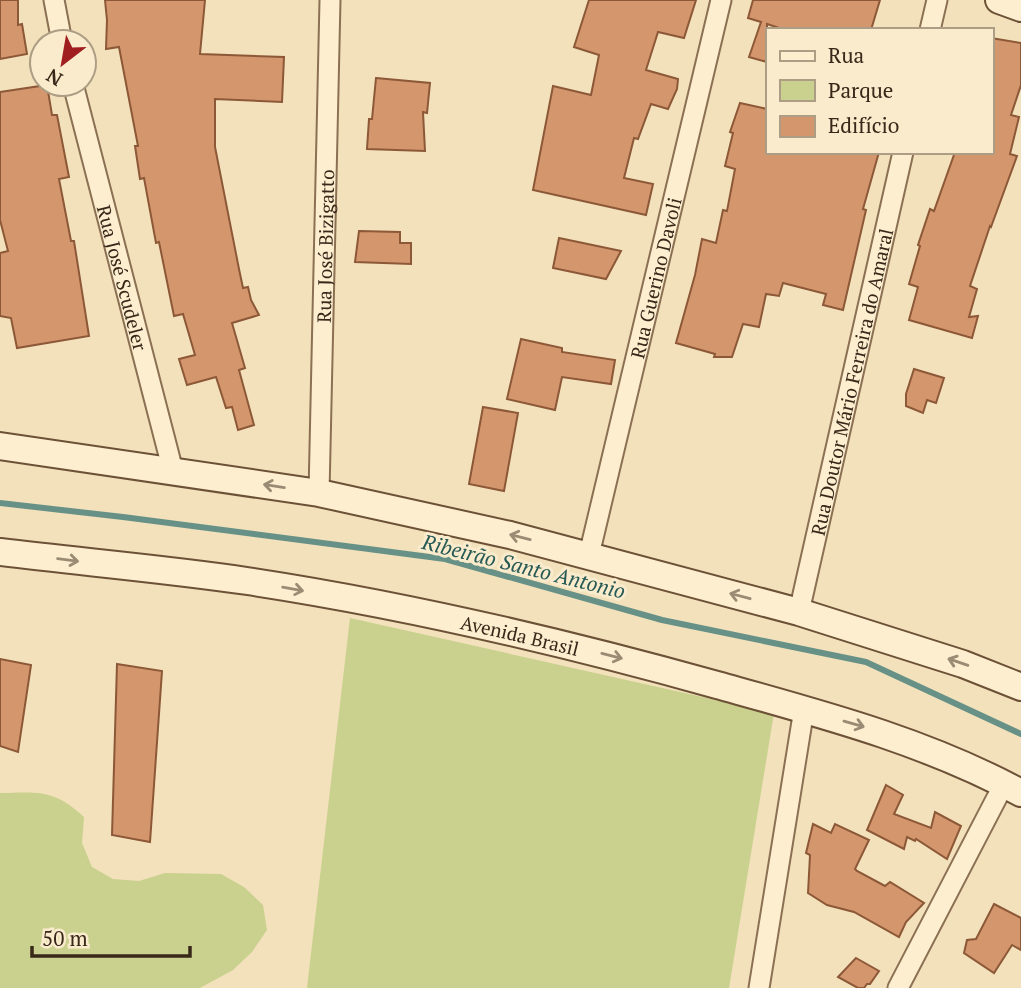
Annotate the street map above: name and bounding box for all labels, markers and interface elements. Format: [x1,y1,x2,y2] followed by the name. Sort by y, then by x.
[28,28,98,98] north arrow
[766,28,993,154] legend
[828,41,864,69] text: Rua
[41,63,67,92] text: N
[828,76,893,104] text: Parque
[828,111,899,139] text: Edifício
[310,169,339,323] street label: Rua José Bizigatto
[624,195,686,361] street label: Rua Guerino Davoli
[92,202,154,354] street label: Rua José Scudeler
[804,226,898,538] street label: Rua Doutor Mário Ferreira do Amaral
[263,479,286,492] one-way arrow
[419,527,628,605] water label: Ribeirão Santo Antonio
[509,530,532,543] one-way arrow
[56,553,79,566] one-way arrow
[281,583,304,596] one-way arrow
[729,589,752,602] one-way arrow
[459,609,582,661] street label: Avenida Brasil
[600,650,623,663] one-way arrow
[947,655,969,667] one-way arrow
[843,718,865,731] one-way arrow
[32,914,189,958] scale bar
[42,924,88,952] text: 50 m

